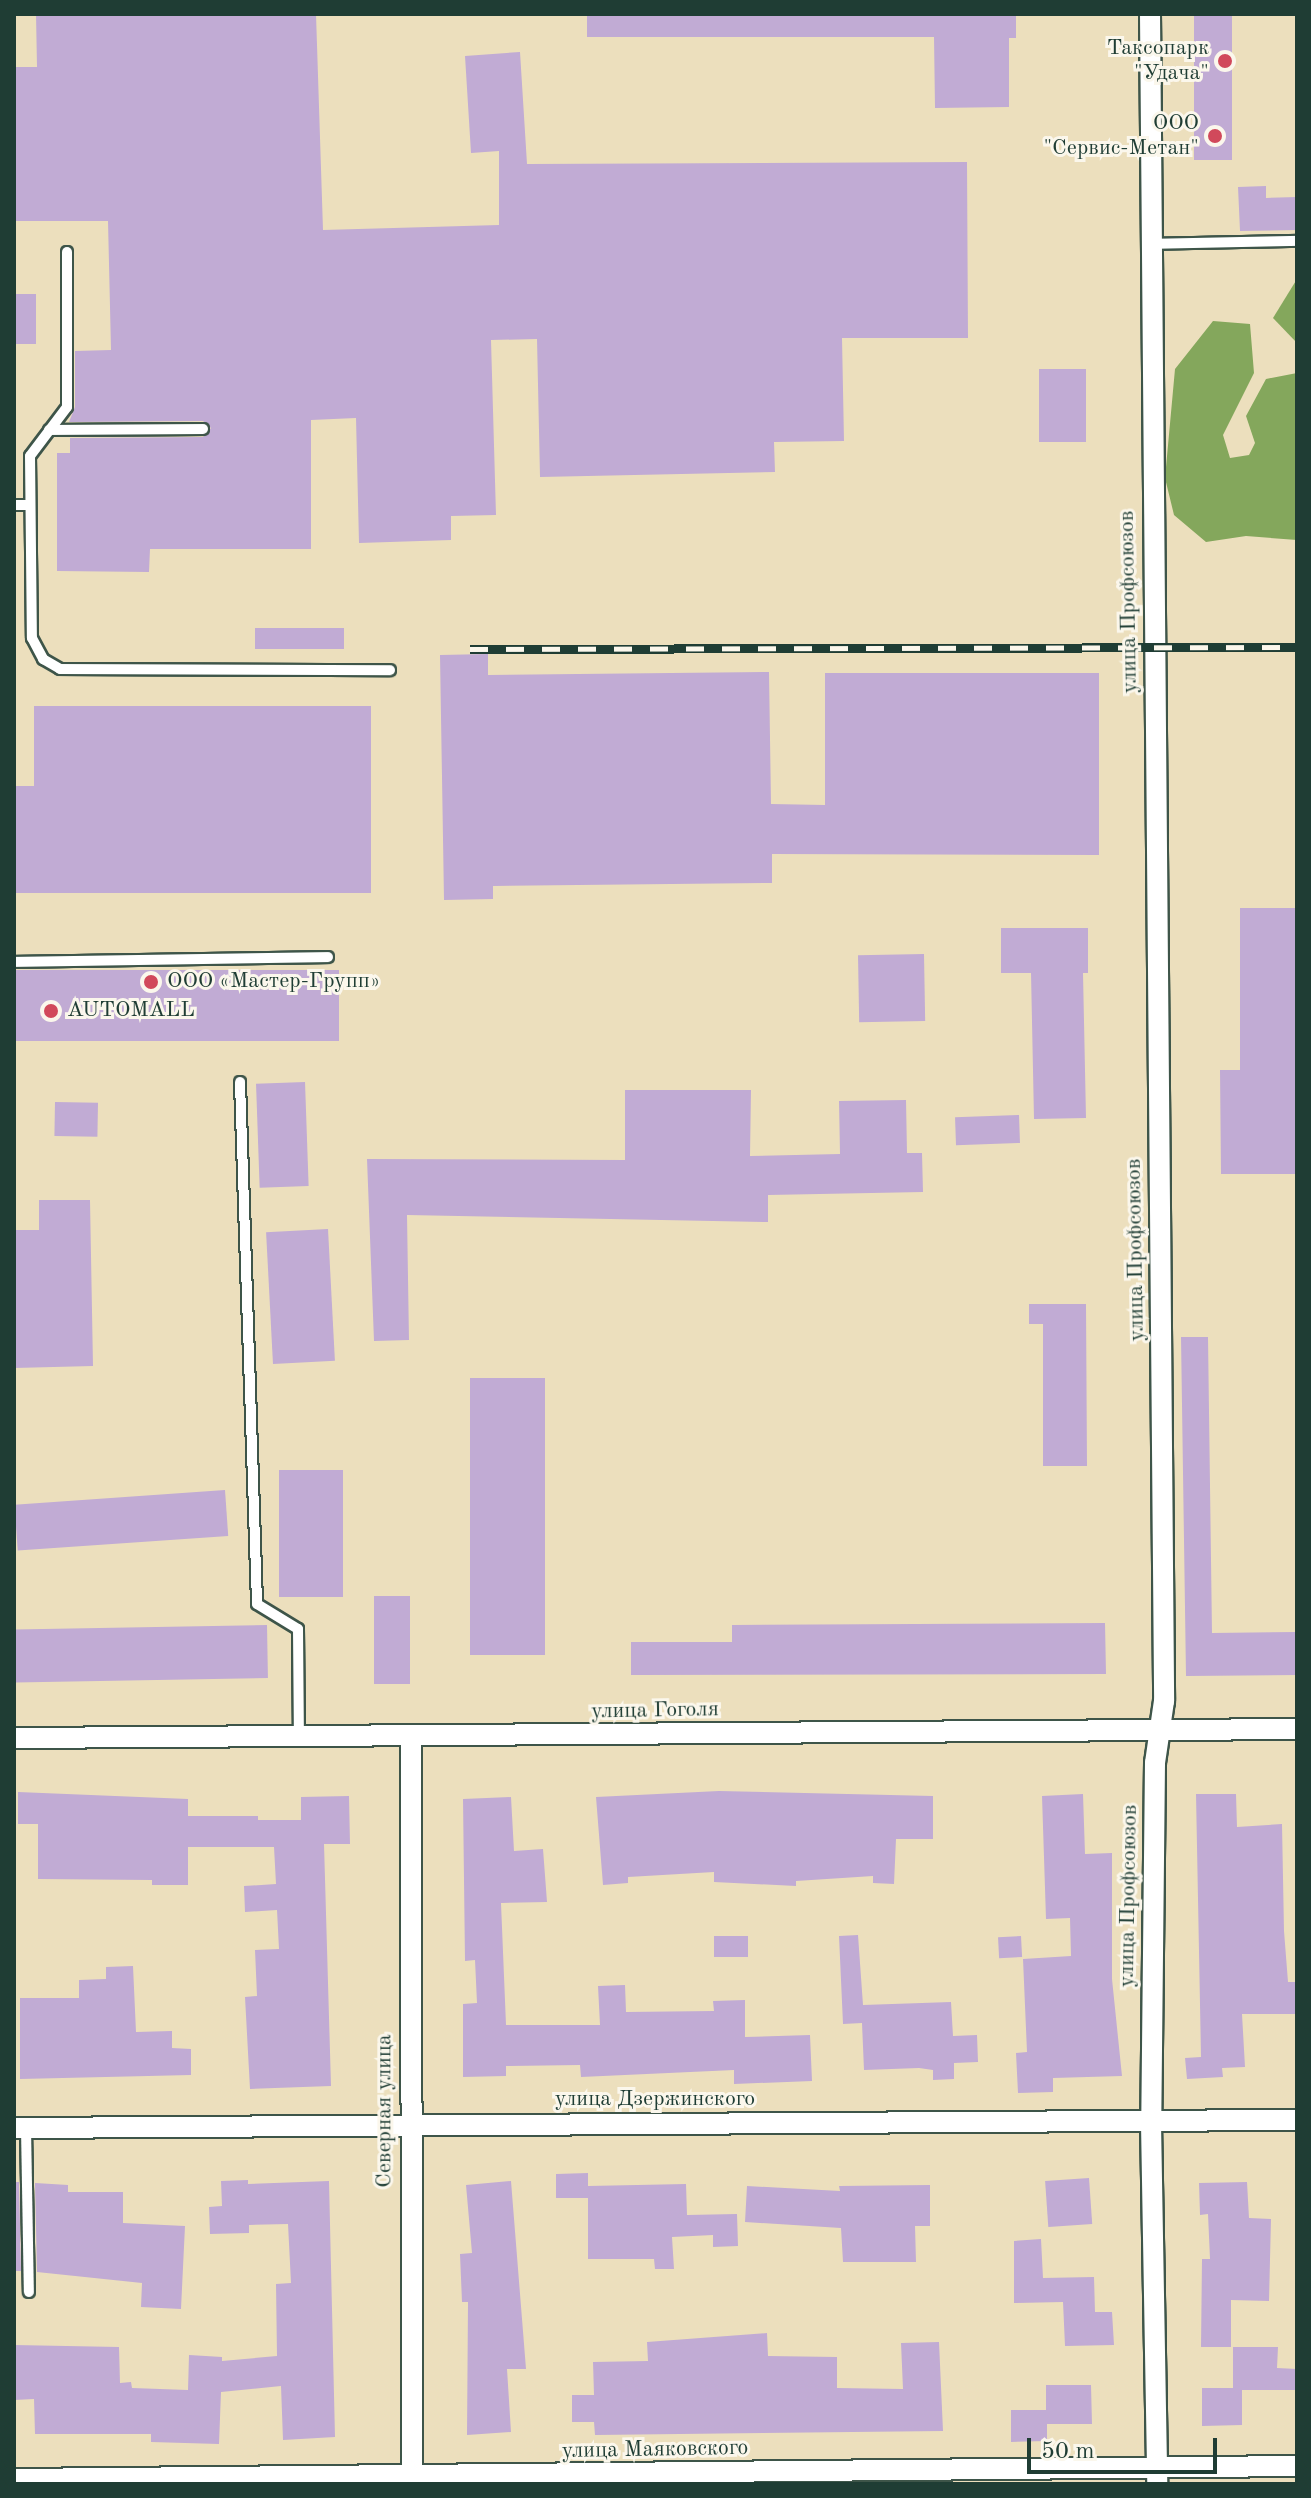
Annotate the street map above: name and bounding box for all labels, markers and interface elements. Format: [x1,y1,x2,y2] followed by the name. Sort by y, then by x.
[1107,35,1209,86] place label: Таксопарк "Удача"
[1216,52,1234,70] marker: Таксопарк "Удача"
[1043,110,1199,162] place label: ООО "Сервис-Метан"
[1206,127,1224,145] marker: ООО "Сервис-Метан"
[1114,510,1144,694] street label: улица Профсоюзов
[167,969,380,995] place label: ООО «Мастер-Групп»
[142,973,160,991] marker: ООО «Мастер-Групп»
[67,998,195,1024] place label: AUTOMALL
[42,1002,60,1020] marker: AUTOMALL
[1121,1158,1151,1342] street label: улица Профсоюзов
[591,1697,719,1725] street label: улица Гоголя
[1114,1804,1144,1988] street label: улица Профсоюзов
[372,2034,398,2188] street label: Северная улица
[555,2087,755,2113] street label: улица Дзержинского
[1031,2422,1221,2472] scale bar
[561,2435,749,2465] street label: улица Маяковского
[1041,2440,1095,2464] text: 50 m

